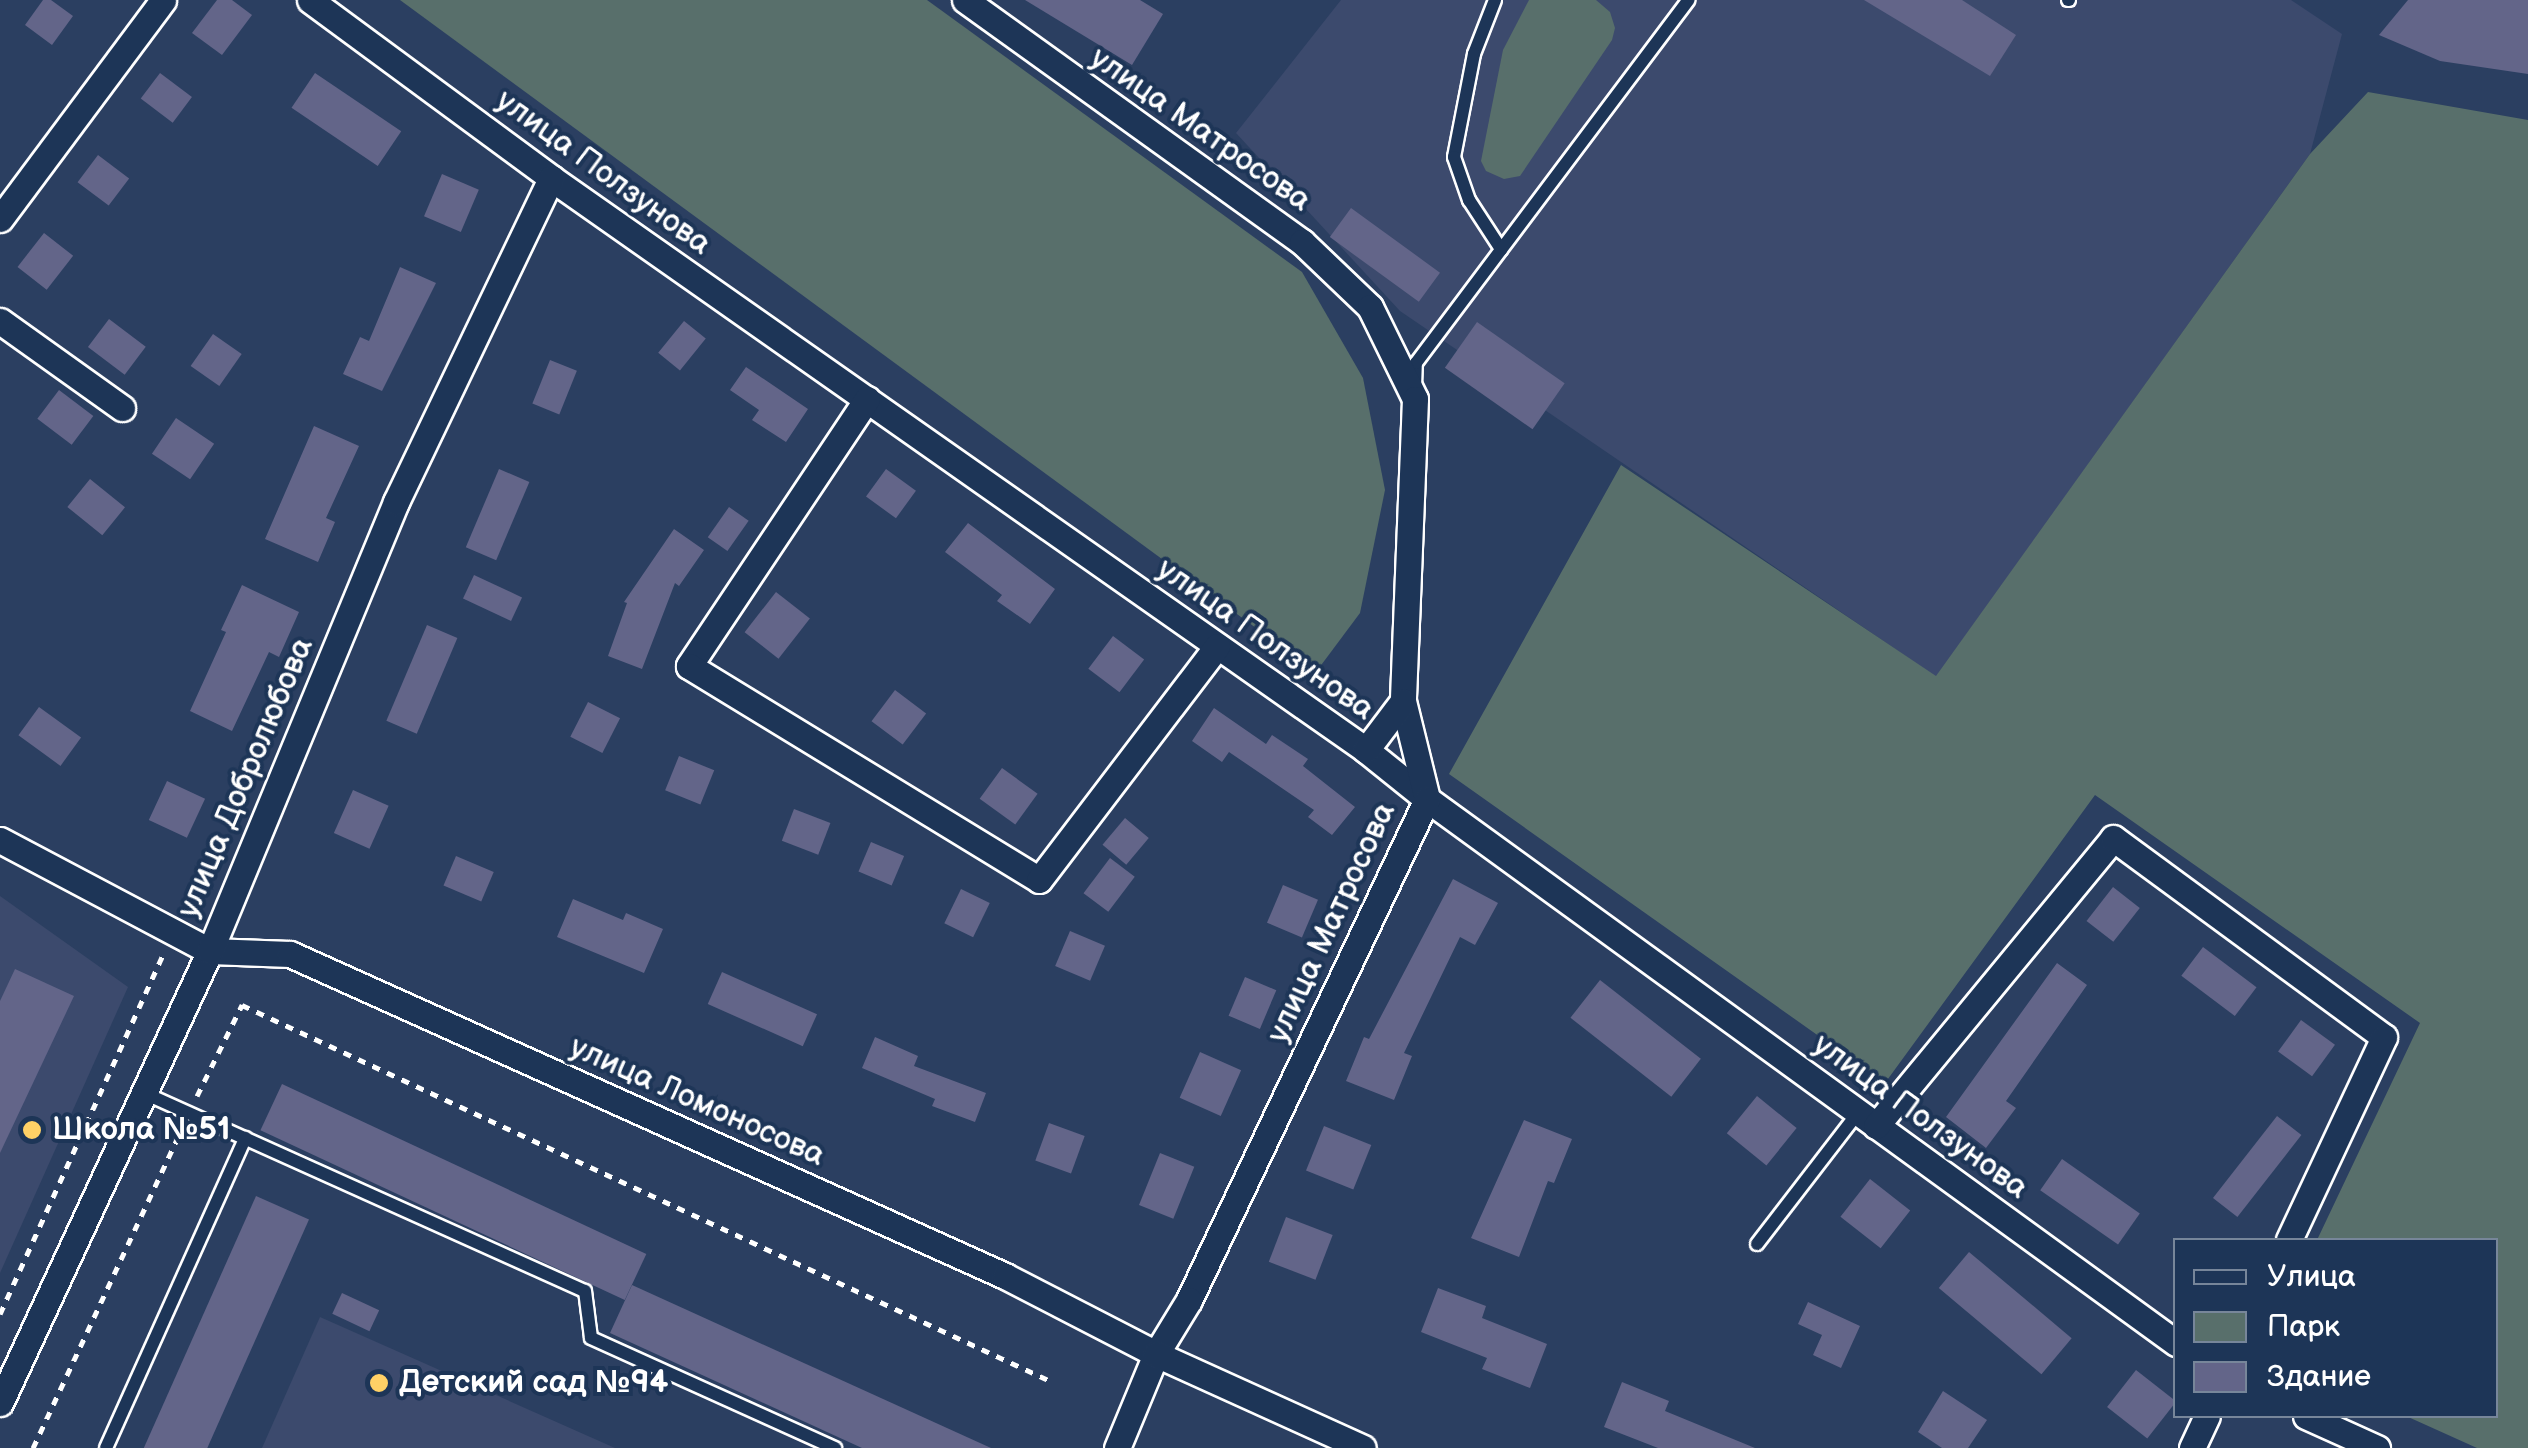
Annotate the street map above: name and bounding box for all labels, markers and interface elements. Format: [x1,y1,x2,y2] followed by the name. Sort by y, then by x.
[1082,40,1318,220] street label: улица Матросова
[488,82,718,264] street label: улица Ползунова
[1149,551,1381,729] street label: улица Ползунова
[170,632,322,924] street label: улица Добролюбова
[1260,797,1404,1049] street label: улица Матросова
[1805,1026,2035,1208] street label: улица Ползунова
[564,1029,830,1175] street label: улица Ломоносова
[52,1111,231,1149] place label: Школа №51
[21,1119,43,1141] marker: Школа №51
[2173,1238,2498,1418] legend
[2267,1259,2356,1295] text: Улица
[2267,1309,2340,1345] text: Парк
[2267,1359,2371,1395] text: Здание
[399,1364,668,1402] place label: Детский сад №94
[368,1372,390,1394] marker: Детский сад №94

